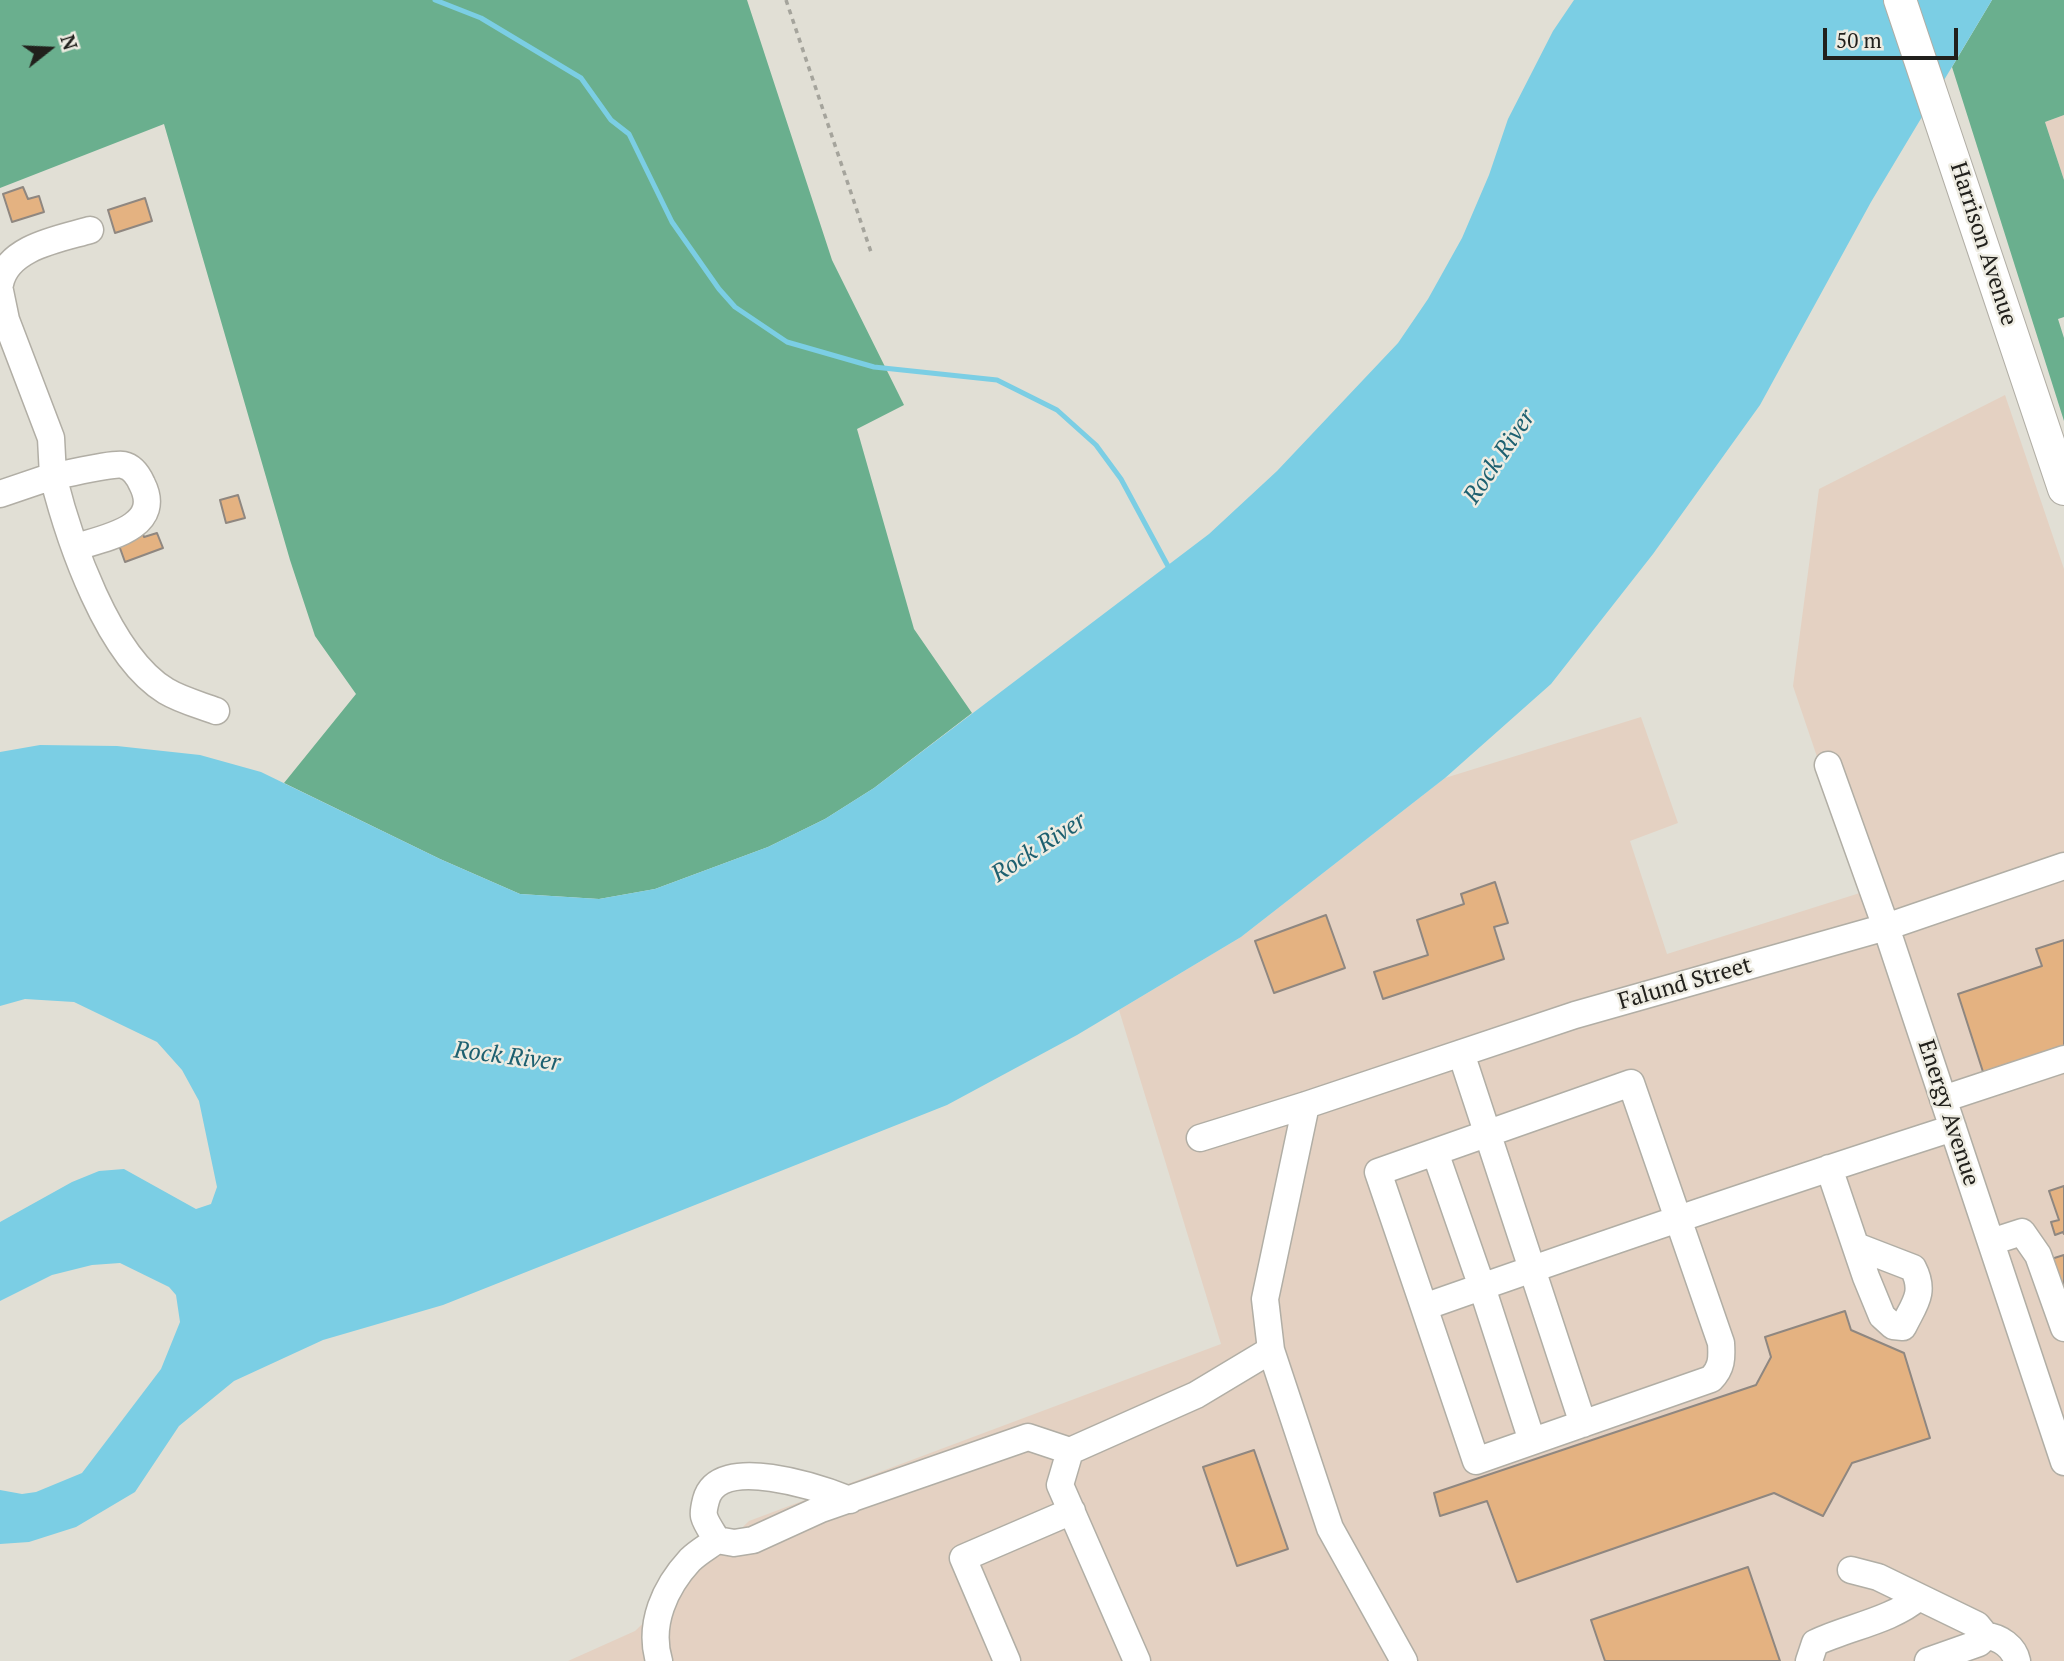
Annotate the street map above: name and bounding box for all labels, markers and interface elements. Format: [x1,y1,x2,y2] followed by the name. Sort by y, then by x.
[14,14,84,84] north arrow
[1826,14,1961,58] scale bar
[1836,26,1882,54] text: 50 m
[55,32,84,53] text: N
[1944,159,2022,329] street label: Harrison Avenue
[1458,405,1542,509] water label: Rock River
[986,807,1092,889] water label: Rock River
[1615,952,1755,1016] street label: Falund Street
[452,1036,562,1078] water label: Rock River
[1911,1036,1985,1190] street label: Energy Avenue

